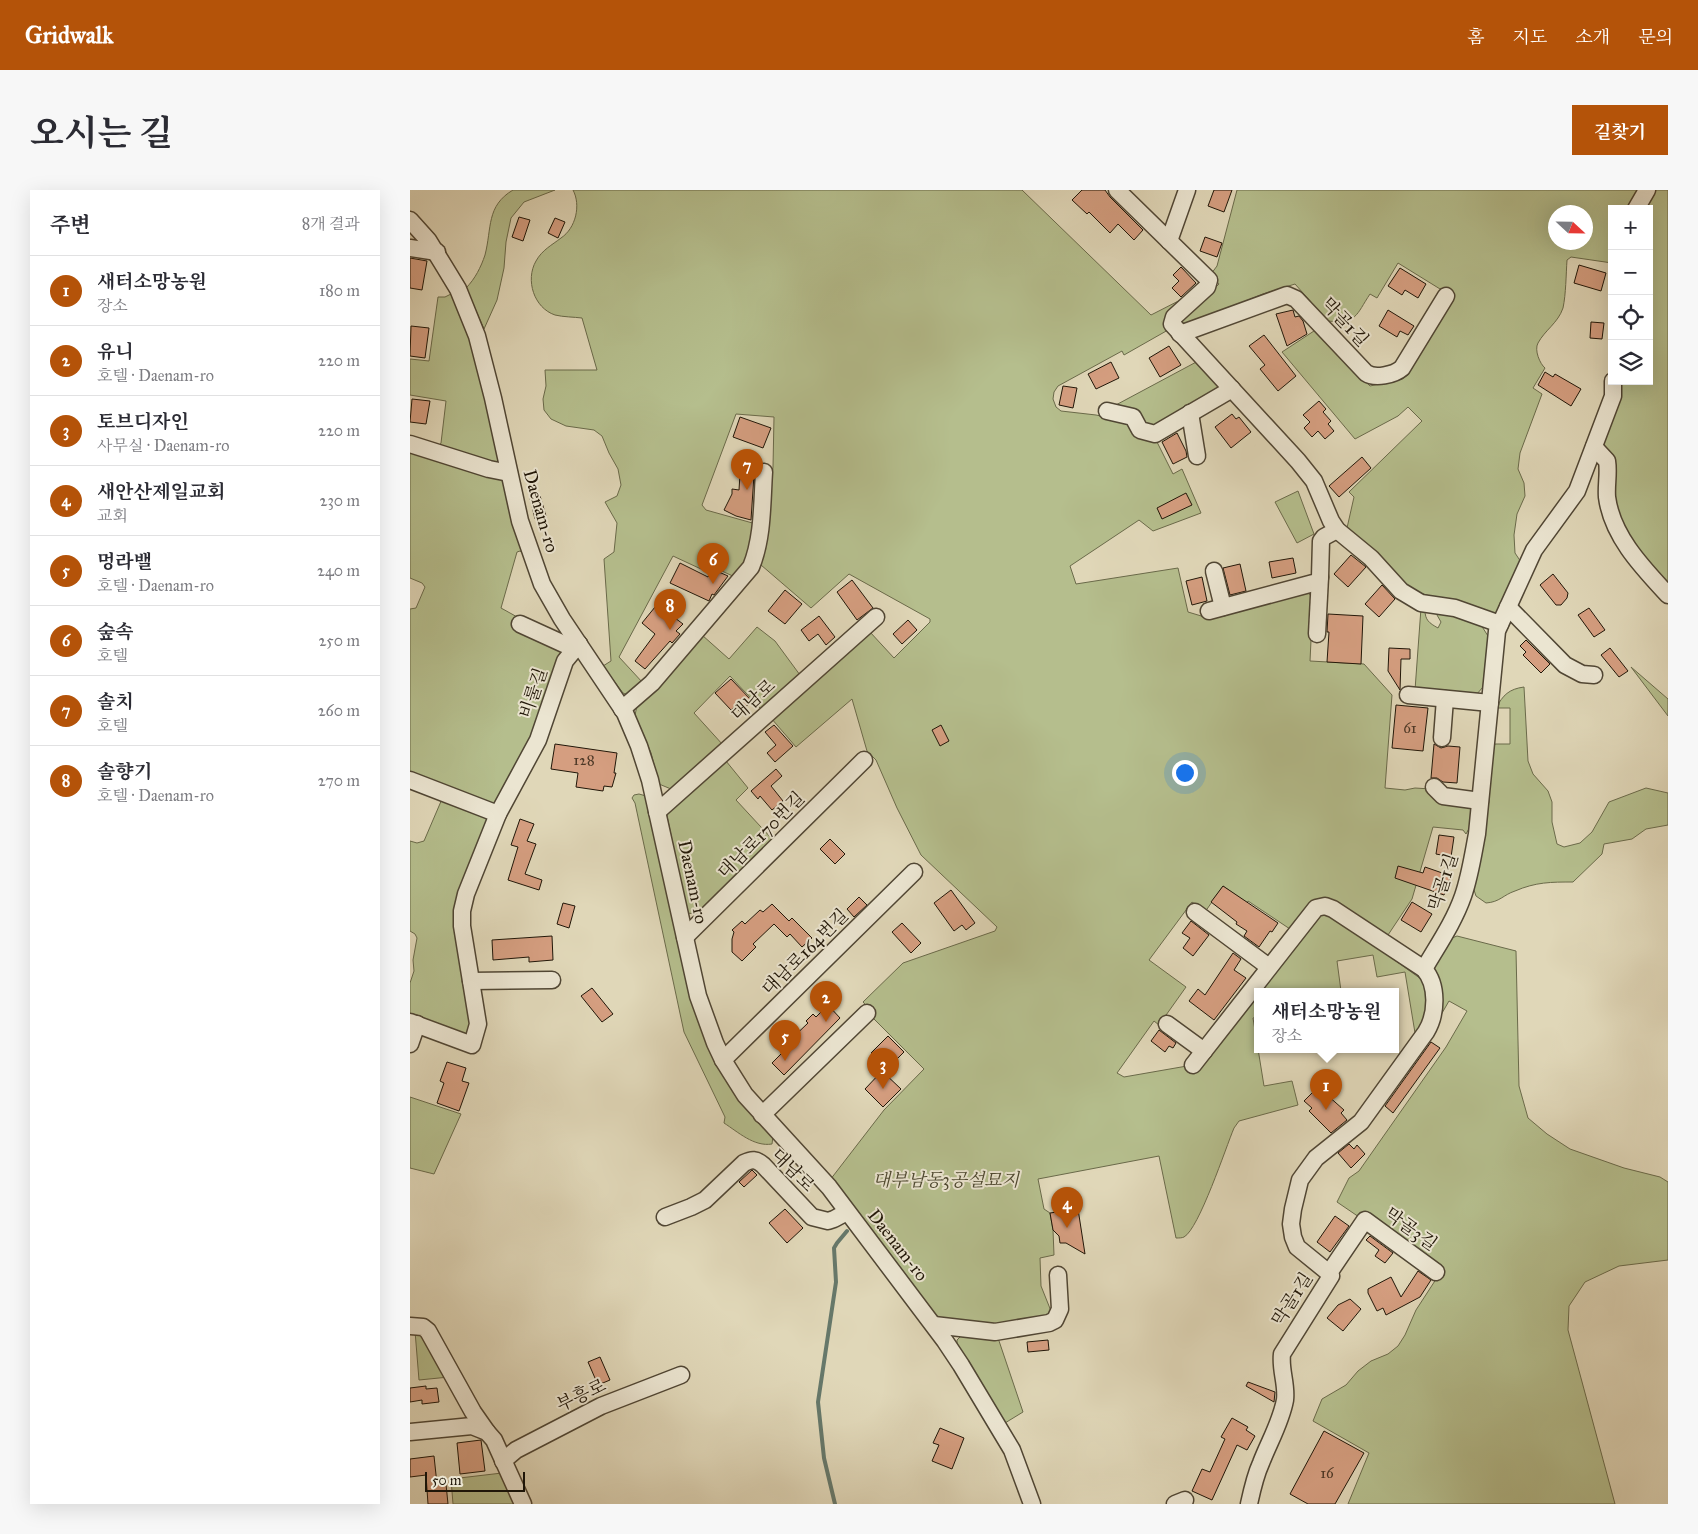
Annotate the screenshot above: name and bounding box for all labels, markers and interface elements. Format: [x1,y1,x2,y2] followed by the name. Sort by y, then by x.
[25,20,113,50] text: Gridwalk
[1467,26,1485,48] text: 홈
[1513,26,1547,48] text: 지도
[1575,26,1610,48] text: 소개
[1638,26,1673,48] text: 문의
[1572,105,1668,155] button: 길찾기
[30,112,173,155] text: 오시는 길
[1548,205,1593,250] north arrow
[1608,205,1653,385] map controls
[1608,205,1653,250] button: +
[50,212,91,238] text: 주변
[302,214,360,233] text: 8개 결과
[1608,250,1653,295] button: −
[97,270,207,293] text: 새터소망농원
[63,281,69,300] text: 1
[319,281,360,300] text: 180 m
[1317,293,1373,351] street label: 막골1길
[1608,295,1653,340] button: locate
[97,296,128,315] text: 장소
[97,340,134,363] text: 유니
[1608,340,1653,385] button: layers
[62,351,70,370] text: 2
[318,351,360,370] text: 220 m
[97,366,214,385] text: 호텔 · Daenam-ro
[97,410,189,433] text: 토브디자인
[63,421,69,440] text: 3
[318,421,360,440] text: 220 m
[97,436,229,455] text: 사무실 · Daenam-ro
[731,449,763,490] pin: 7
[519,467,563,555] street label: Daenam-ro
[97,480,225,503] text: 새안산제일교회
[62,491,70,510] text: 4
[320,491,360,510] text: 230 m
[97,506,128,525] text: 교회
[697,543,729,584] pin: 6
[97,550,152,573] text: 멍라밸
[62,561,70,580] text: 5
[317,561,360,580] text: 240 m
[97,576,214,595] text: 호텔 · Daenam-ro
[654,589,686,630] pin: 8
[97,620,134,643] text: 숲속
[62,631,70,650] text: 6
[319,631,360,650] text: 250 m
[97,646,128,665] text: 호텔
[514,665,552,721] street label: 비룰길
[726,674,780,726] street label: 대남로
[97,690,134,713] text: 솔치
[62,701,70,720] text: 7
[318,701,360,720] text: 260 m
[97,716,128,735] text: 호텔
[1403,719,1417,737] house number: 61
[573,751,595,769] house number: 128
[97,760,152,783] text: 솔향기
[1172,760,1198,786] your location
[62,771,70,790] text: 8
[318,771,360,790] text: 270 m
[97,786,214,805] text: 호텔 · Daenam-ro
[713,787,809,883] street label: 대남로170번길
[673,838,713,926] street label: Daenam-ro
[1423,850,1463,914] street label: 막골1길
[757,904,853,1000] street label: 대남로164번길
[810,981,842,1022] pin: 2
[1254,988,1399,1053] popup
[1271,1000,1382,1023] text: 새터소망농원
[769,1020,801,1061] pin: 5
[1271,1026,1302,1045] text: 장소
[867,1048,899,1089] pin: 3
[1310,1069,1342,1110] pin: 1
[767,1144,819,1196] street label: 대남로
[873,1169,1021,1191] park label: 대부남동3공설묘지
[1051,1187,1083,1228] pin: 4
[1381,1203,1441,1255] street label: 막골3길
[863,1205,933,1285] street label: Daenam-ro
[1267,1268,1317,1330] street label: 막골1길
[553,1374,609,1416] street label: 부흥로
[1320,1464,1335,1482] house number: 16
[425,1469,525,1492] scale bar
[432,1472,461,1489] text: 50 m

